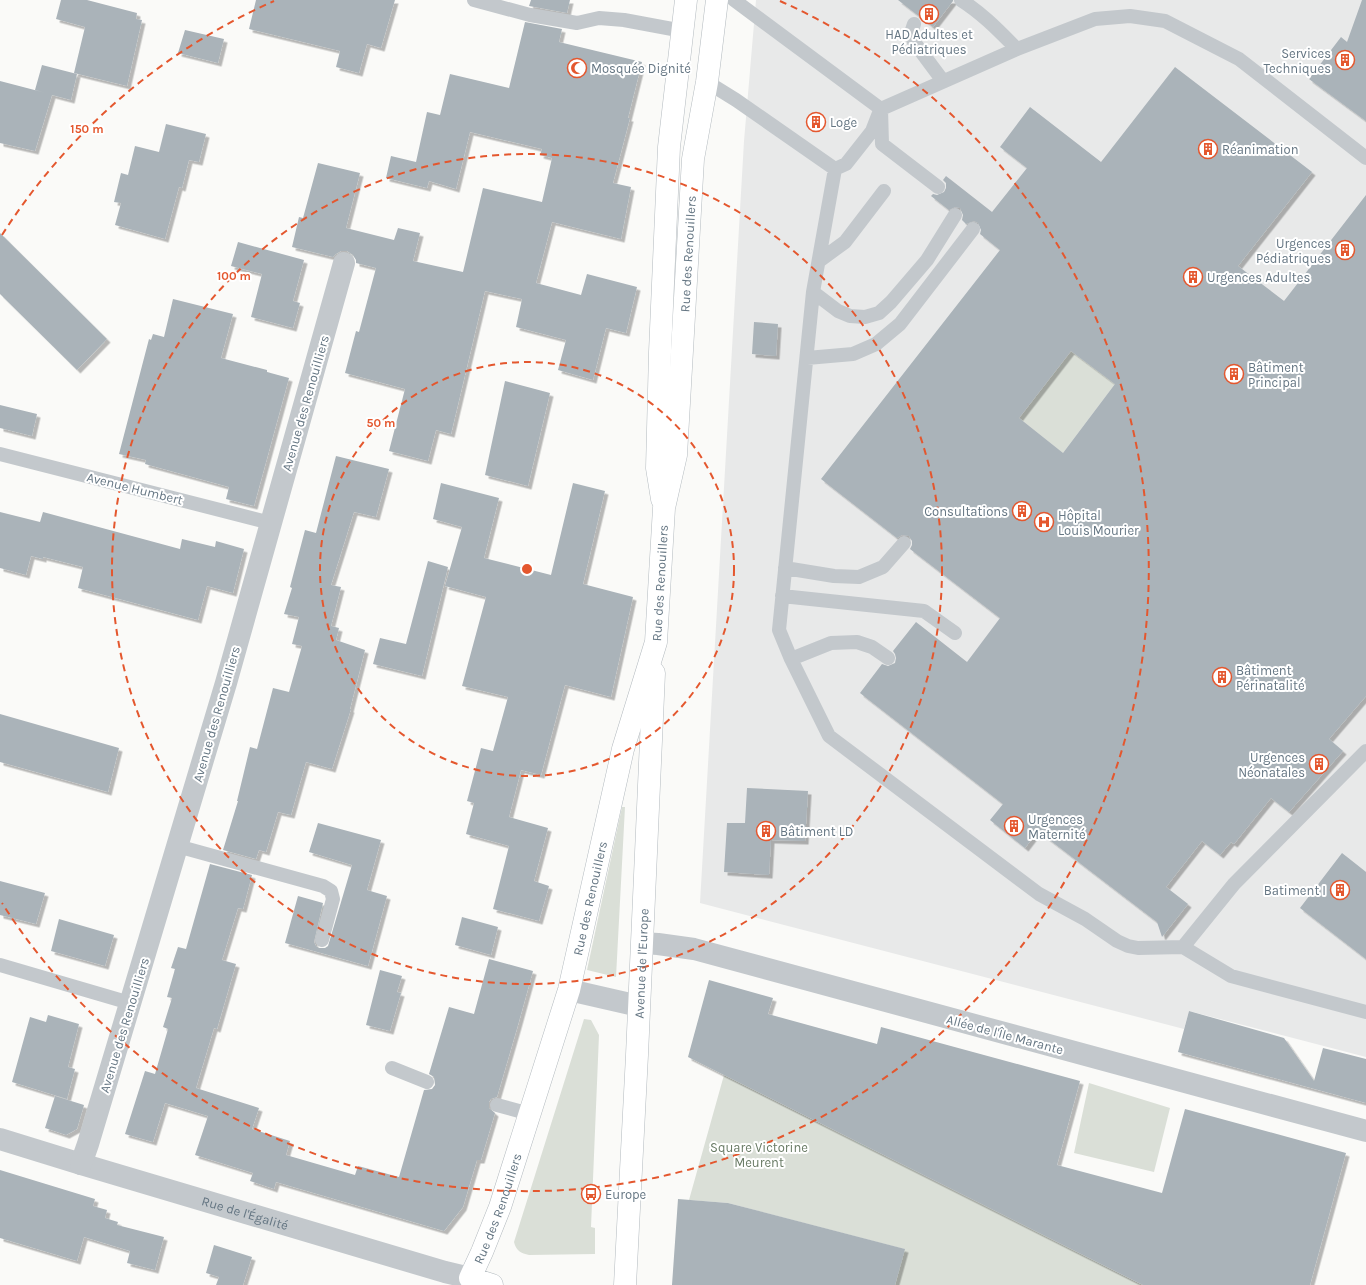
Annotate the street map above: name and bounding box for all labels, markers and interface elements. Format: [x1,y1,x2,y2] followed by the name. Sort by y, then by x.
[918,3,940,25] building icon: HAD Adultes et Pédiatriques
[885,27,973,58] place label: HAD Adultes et Pédiatriques
[1264,46,1331,77] place label: Services Techniques
[1334,49,1356,71] building icon: Services Techniques
[566,57,588,79] mosque icon: Mosquée Dignité
[591,61,691,77] place label: Mosquée Dignité
[805,111,827,133] building icon: Loge
[830,115,858,130] place label: Loge
[70,122,104,136] text: 150 m
[1197,138,1219,160] building icon: Réanimation
[1222,142,1299,157] place label: Réanimation
[677,195,699,313] street label: Rue des Renouillers
[1256,236,1331,267] place label: Urgences Pédiatriques
[1334,239,1356,261] building icon: Urgences Pédiatriques
[1182,266,1204,288] building icon: Urgences Adultes
[217,269,251,283] text: 100 m
[1207,270,1310,285] place label: Urgences Adultes
[279,333,332,473] street label: Avenue des Renouilliers
[1248,360,1304,390] place label: Bâtiment Principal
[1223,363,1245,385] building icon: Bâtiment Principal
[367,416,396,430] text: 50 m
[85,469,185,508] street label: Avenue Humbert
[1011,500,1033,522] building icon: Consultations
[924,504,1008,519] place label: Consultations
[1058,508,1139,538] place label: Hôpital Louis Mourier
[1033,511,1055,533] hospital icon: Hôpital Louis Mourier
[649,524,671,642] street label: Rue des Renouillers
[520,562,534,576] centre of rings
[190,644,243,784] street label: Avenue des Renouilliers
[1236,663,1305,693] place label: Bâtiment Périnatalité
[1211,666,1233,688] building icon: Bâtiment Périnatalité
[1238,750,1305,780] place label: Urgences Néonatales
[1308,753,1330,775] building icon: Urgences Néonatales
[1028,812,1086,842] place label: Urgences Maternité
[1003,815,1025,837] building icon: Urgences Maternité
[755,820,777,842] building icon: Bâtiment LD
[780,824,853,839] place label: Bâtiment LD
[570,839,610,957] street label: Rue des Renouillers
[1329,879,1351,901] building icon: Batiment I
[1264,883,1326,898] place label: Batiment I
[632,908,652,1019] street label: Avenue de l'Europe
[97,955,152,1095] street label: Avenue des Renouilliers
[945,1011,1066,1057] street label: Allée de l'Île Marante
[710,1140,808,1170] park label: Square Victorine Meurent
[471,1151,525,1266] street label: Rue des Renouillers
[580,1183,602,1205] bus stop icon: Europe
[605,1187,647,1202] place label: Europe
[200,1193,290,1233] street label: Rue de l'Égalité

